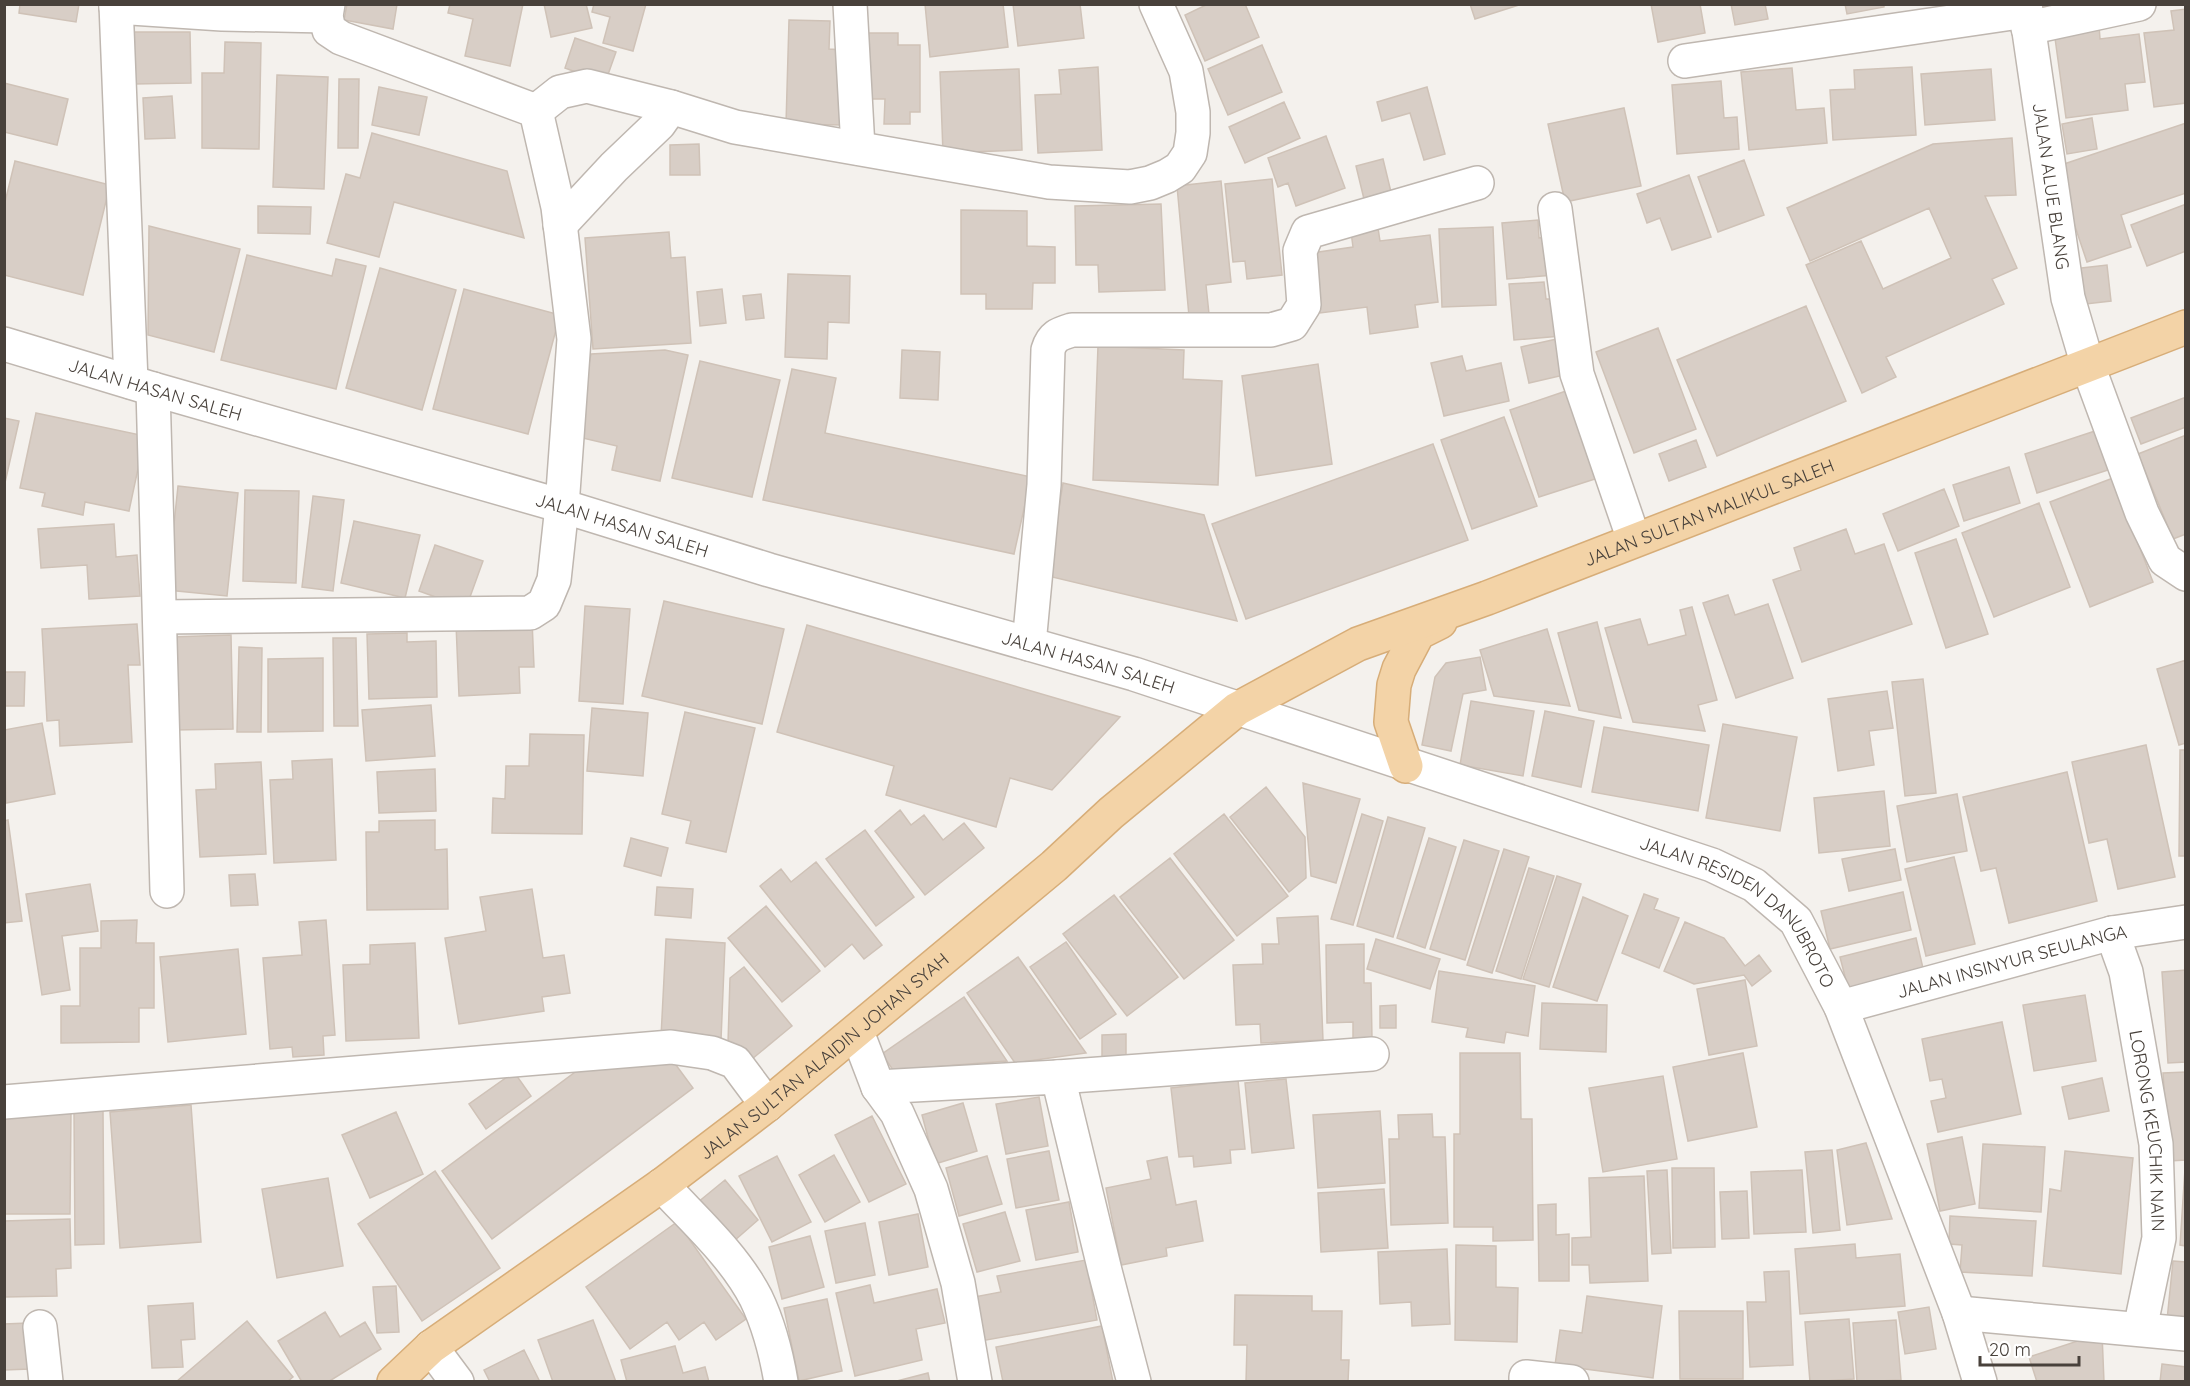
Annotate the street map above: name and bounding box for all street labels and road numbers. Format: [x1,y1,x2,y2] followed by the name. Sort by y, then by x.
[2028,101,2075,271] street label: JALAN ALUE BLANG
[66,353,245,425] street label: JALAN HASAN SALEH
[1580,453,1837,571] street label: JALAN SULTAN MALIKUL SALEH
[533,488,711,562] street label: JALAN HASAN SALEH
[999,625,1178,698] street label: JALAN HASAN SALEH
[1637,830,1840,992] street label: JALAN RESIDEN DANUBROTO
[1894,919,2129,1003] street label: JALAN INSINYUR SEULANGA
[694,947,953,1164] street label: JALAN SULTAN ALAIDIN JOHAN SYAH
[2125,1028,2170,1232] street label: LORONG KEUCHIK NAIN

